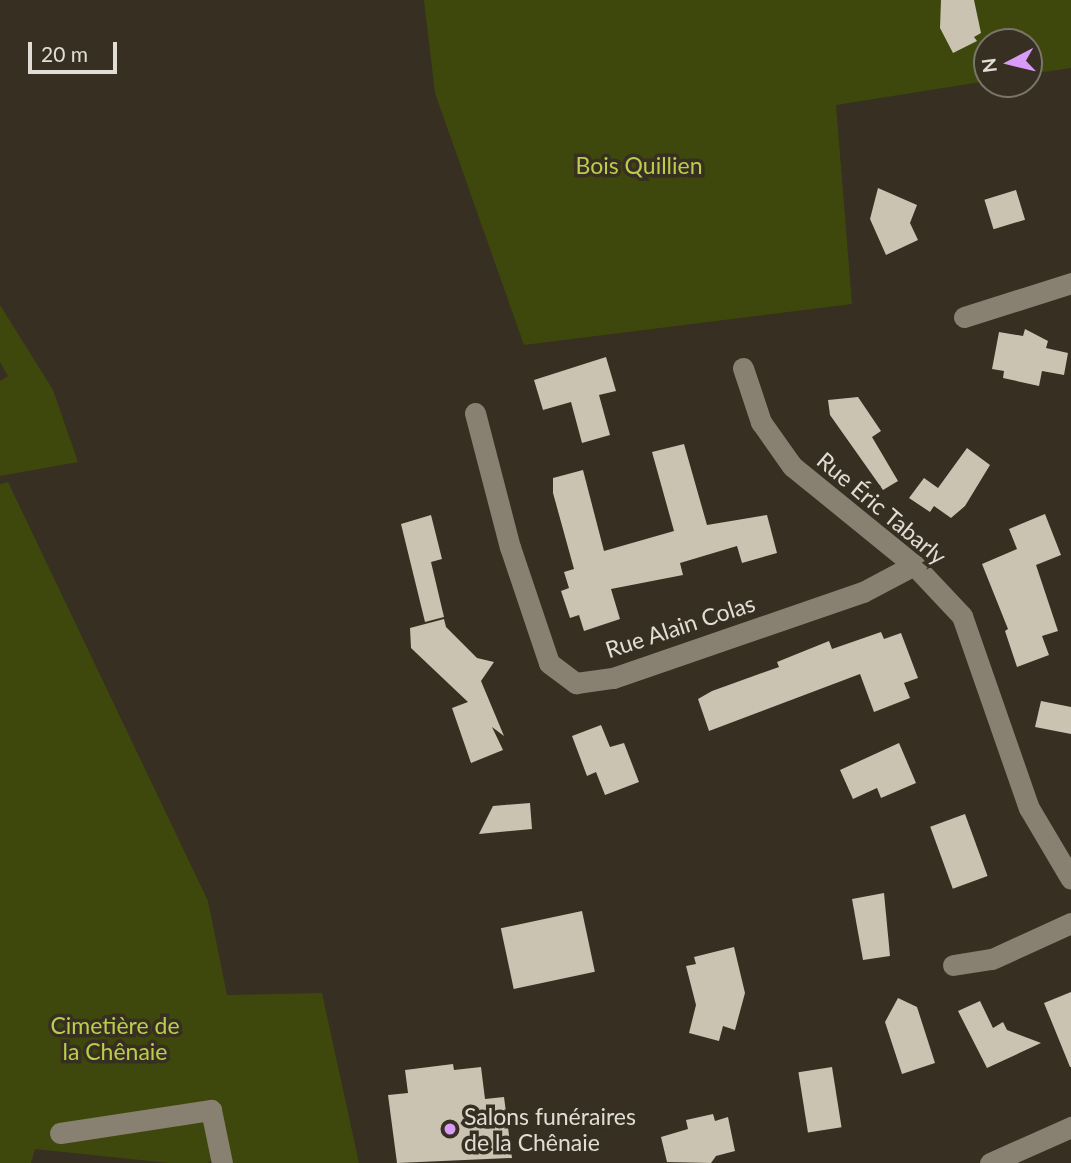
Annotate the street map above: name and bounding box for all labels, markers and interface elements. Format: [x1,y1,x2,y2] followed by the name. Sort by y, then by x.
[32,28,121,72] scale bar
[973,28,1043,98] north arrow
[41,41,88,66] text: 20 m
[976,57,1001,74] text: N
[575,151,703,179] park label: Bois Quillien
[812,446,952,570] street label: Rue Éric Tabarly
[601,589,759,663] street label: Rue Alain Colas
[50,1011,180,1065] park label: Cimetière de la Chênaie
[464,1102,636,1156] place label: Salons funéraires de la Chênaie
[442,1121,458,1137] marker: Salons funéraires de la Chênaie

